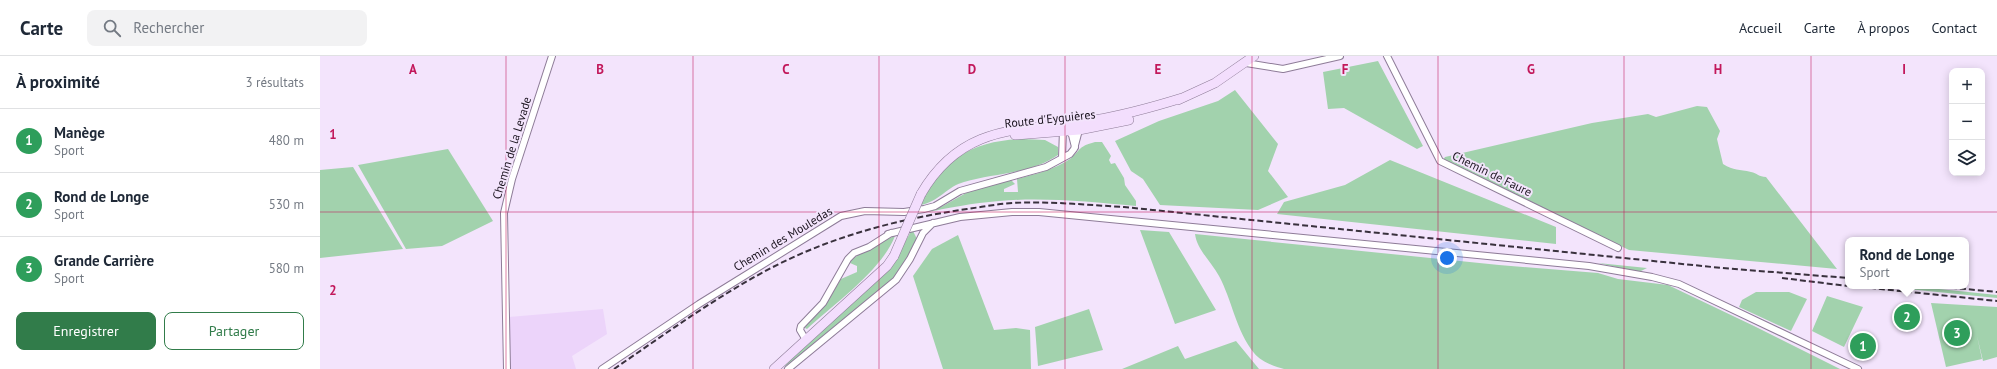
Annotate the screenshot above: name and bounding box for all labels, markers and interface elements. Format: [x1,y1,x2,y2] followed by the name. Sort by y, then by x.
[87,10,367,46] search box
[20,16,63,40] text: Carte
[101,17,123,39] icon: search
[133,18,204,37] text: Rechercher
[1739,19,1782,37] text: Accueil
[1804,19,1835,37] text: Carte
[1857,19,1910,37] text: À propos
[1932,19,1977,37] text: Contact
[409,61,417,78] text: A
[596,61,604,78] text: B
[782,61,790,78] text: C
[968,61,976,78] text: D
[1155,61,1162,78] text: E
[1342,61,1349,78] text: F
[1527,61,1535,78] text: G
[1714,61,1722,78] text: H
[1902,61,1906,78] text: I
[1949,68,1985,176] map controls
[1949,68,1985,104] button: +
[16,71,100,93] text: À proximité
[245,74,304,91] text: 3 résultats
[489,95,534,201] street label: Chemin de la Levade
[1949,104,1985,140] button: −
[1004,106,1096,131] street label: Route d'Eyguières
[54,123,105,142] text: Manège
[329,126,337,143] text: 1
[25,132,33,149] text: 1
[269,132,304,149] text: 480 m
[1949,140,1985,176] button: layers
[54,142,84,159] text: Sport
[1450,148,1535,199] street label: Chemin de Faure
[54,187,149,206] text: Rond de Longe
[25,196,33,213] text: 2
[269,196,304,213] text: 530 m
[731,203,835,274] street label: Chemin des Mouledas
[54,206,84,223] text: Sport
[1845,237,1969,289] popup
[1860,245,1955,264] text: Rond de Longe
[1437,248,1457,268] your location
[54,251,154,270] text: Grande Carrière
[25,260,33,277] text: 3
[269,260,304,277] text: 580 m
[1860,264,1890,281] text: Sport
[54,270,84,287] text: Sport
[329,282,337,299] text: 2
[1894,302,1920,332] pin: 2
[16,312,156,350] button: Enregistrer
[164,312,304,350] button: Partager
[1944,318,1970,348] pin: 3
[1850,331,1876,361] pin: 1

